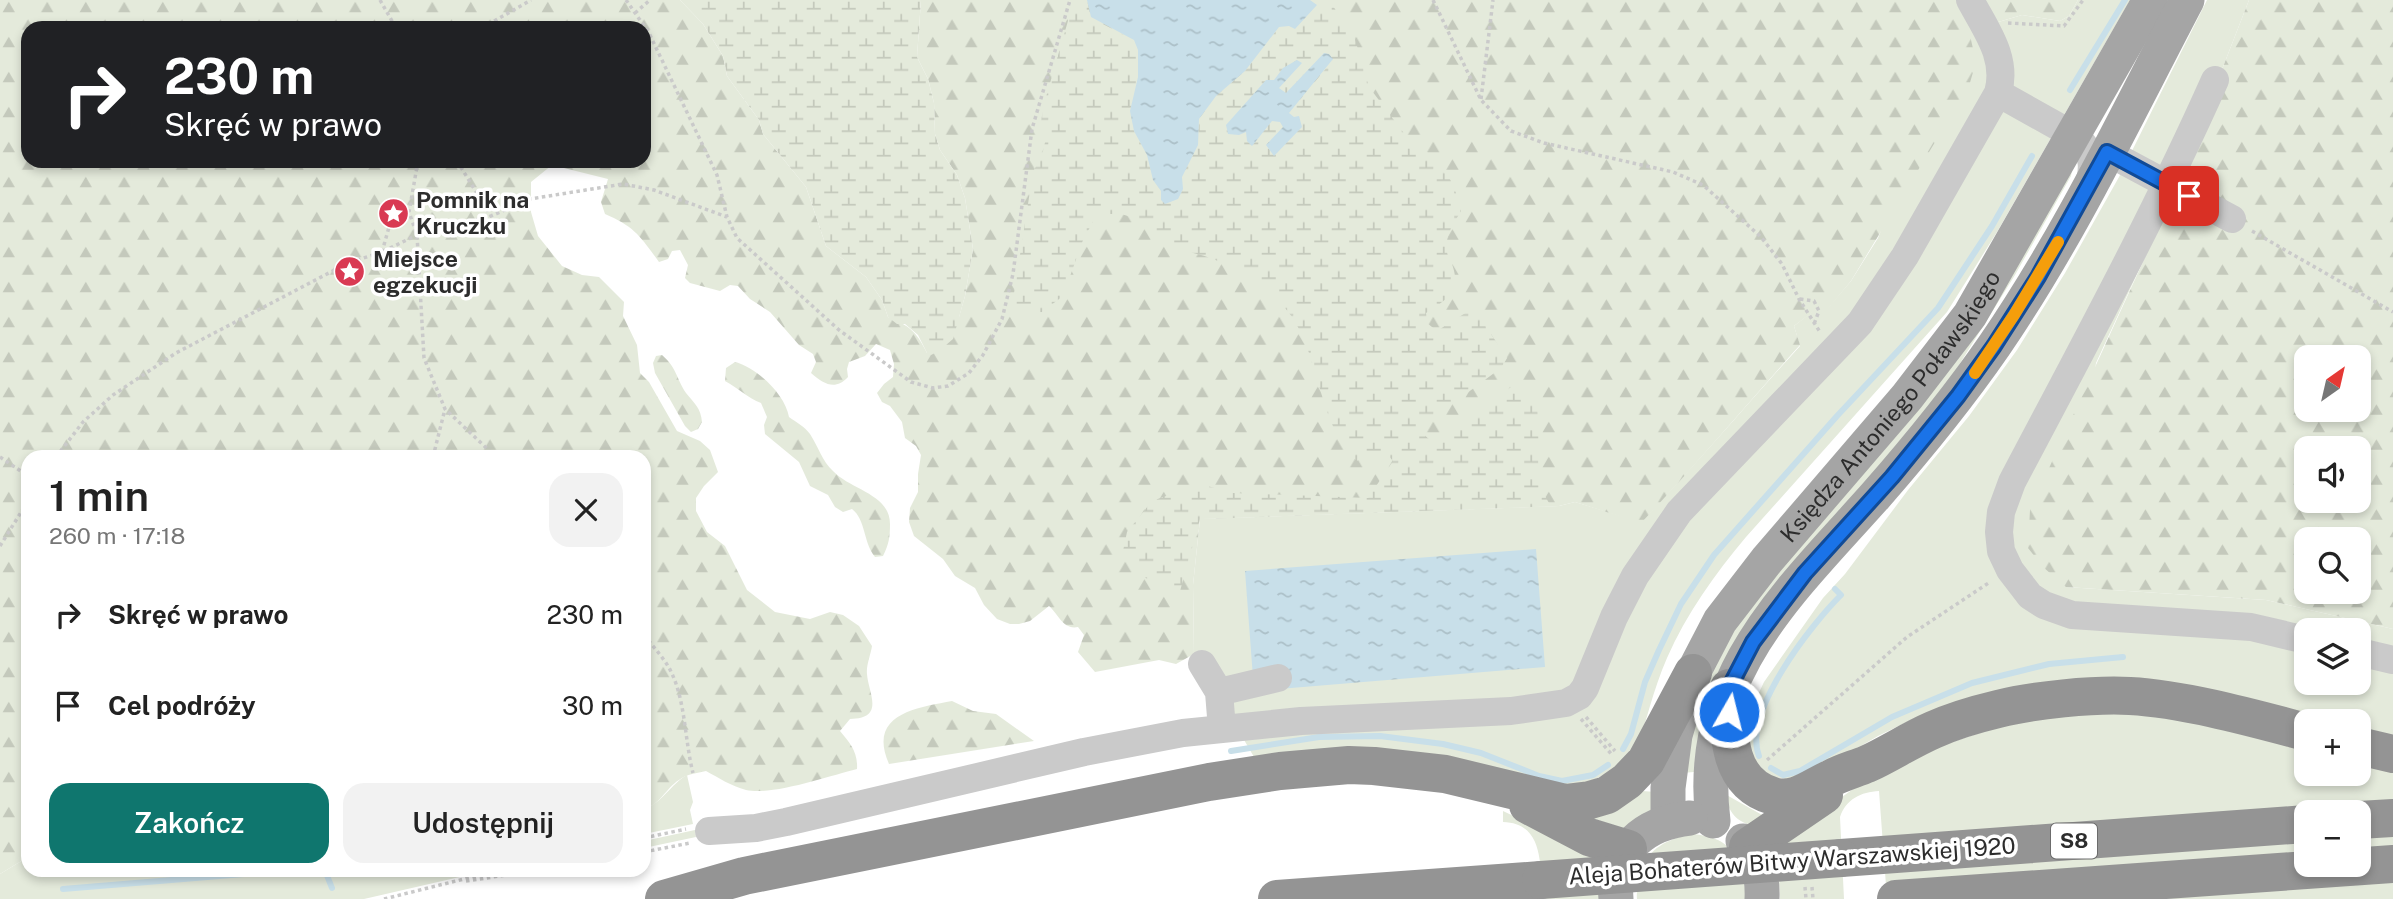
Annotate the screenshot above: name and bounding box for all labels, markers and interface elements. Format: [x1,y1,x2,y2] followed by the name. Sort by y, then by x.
[164,47,314,105] text: 230 m
[49,49,140,140] icon: right
[164,106,382,143] text: Skręć w prawo
[2159,166,2219,226] pin
[2170,177,2208,215] icon: arrive
[416,186,529,239] place label: Pomnik na Kruczku
[376,196,410,230] place icon: Pomnik na Kruczku
[373,245,478,298] place label: Miejsce egzekucji
[333,255,367,289] place icon: Miejsce egzekucji
[1774,266,2006,548] street label: Księdza Antoniego Poławskiego
[2294,345,2371,422] north arrow
[2294,345,2371,877] map controls
[2294,436,2371,513] button: sound
[49,471,149,520] text: 1 min
[549,473,623,547] button: close
[49,522,185,549] text: 260 m · 17:18
[2294,527,2371,604] button: search
[49,596,87,634] icon: right
[108,599,288,630] text: Skręć w prawo
[547,599,623,630] text: 230 m
[2294,618,2371,695] button: layers
[1692,675,1766,749] position arrow
[49,687,87,725] icon: arrive
[108,690,256,721] text: Cel podróży
[562,690,623,721] text: 30 m
[2294,709,2371,786] button: +
[49,783,329,863] button: Zakończ
[343,783,623,863] button: Udostępnij
[2294,800,2371,877] button: −
[2051,824,2097,858] road number: S8
[1568,831,2016,890] street label: Aleja Bohaterów Bitwy Warszawskiej 1920

